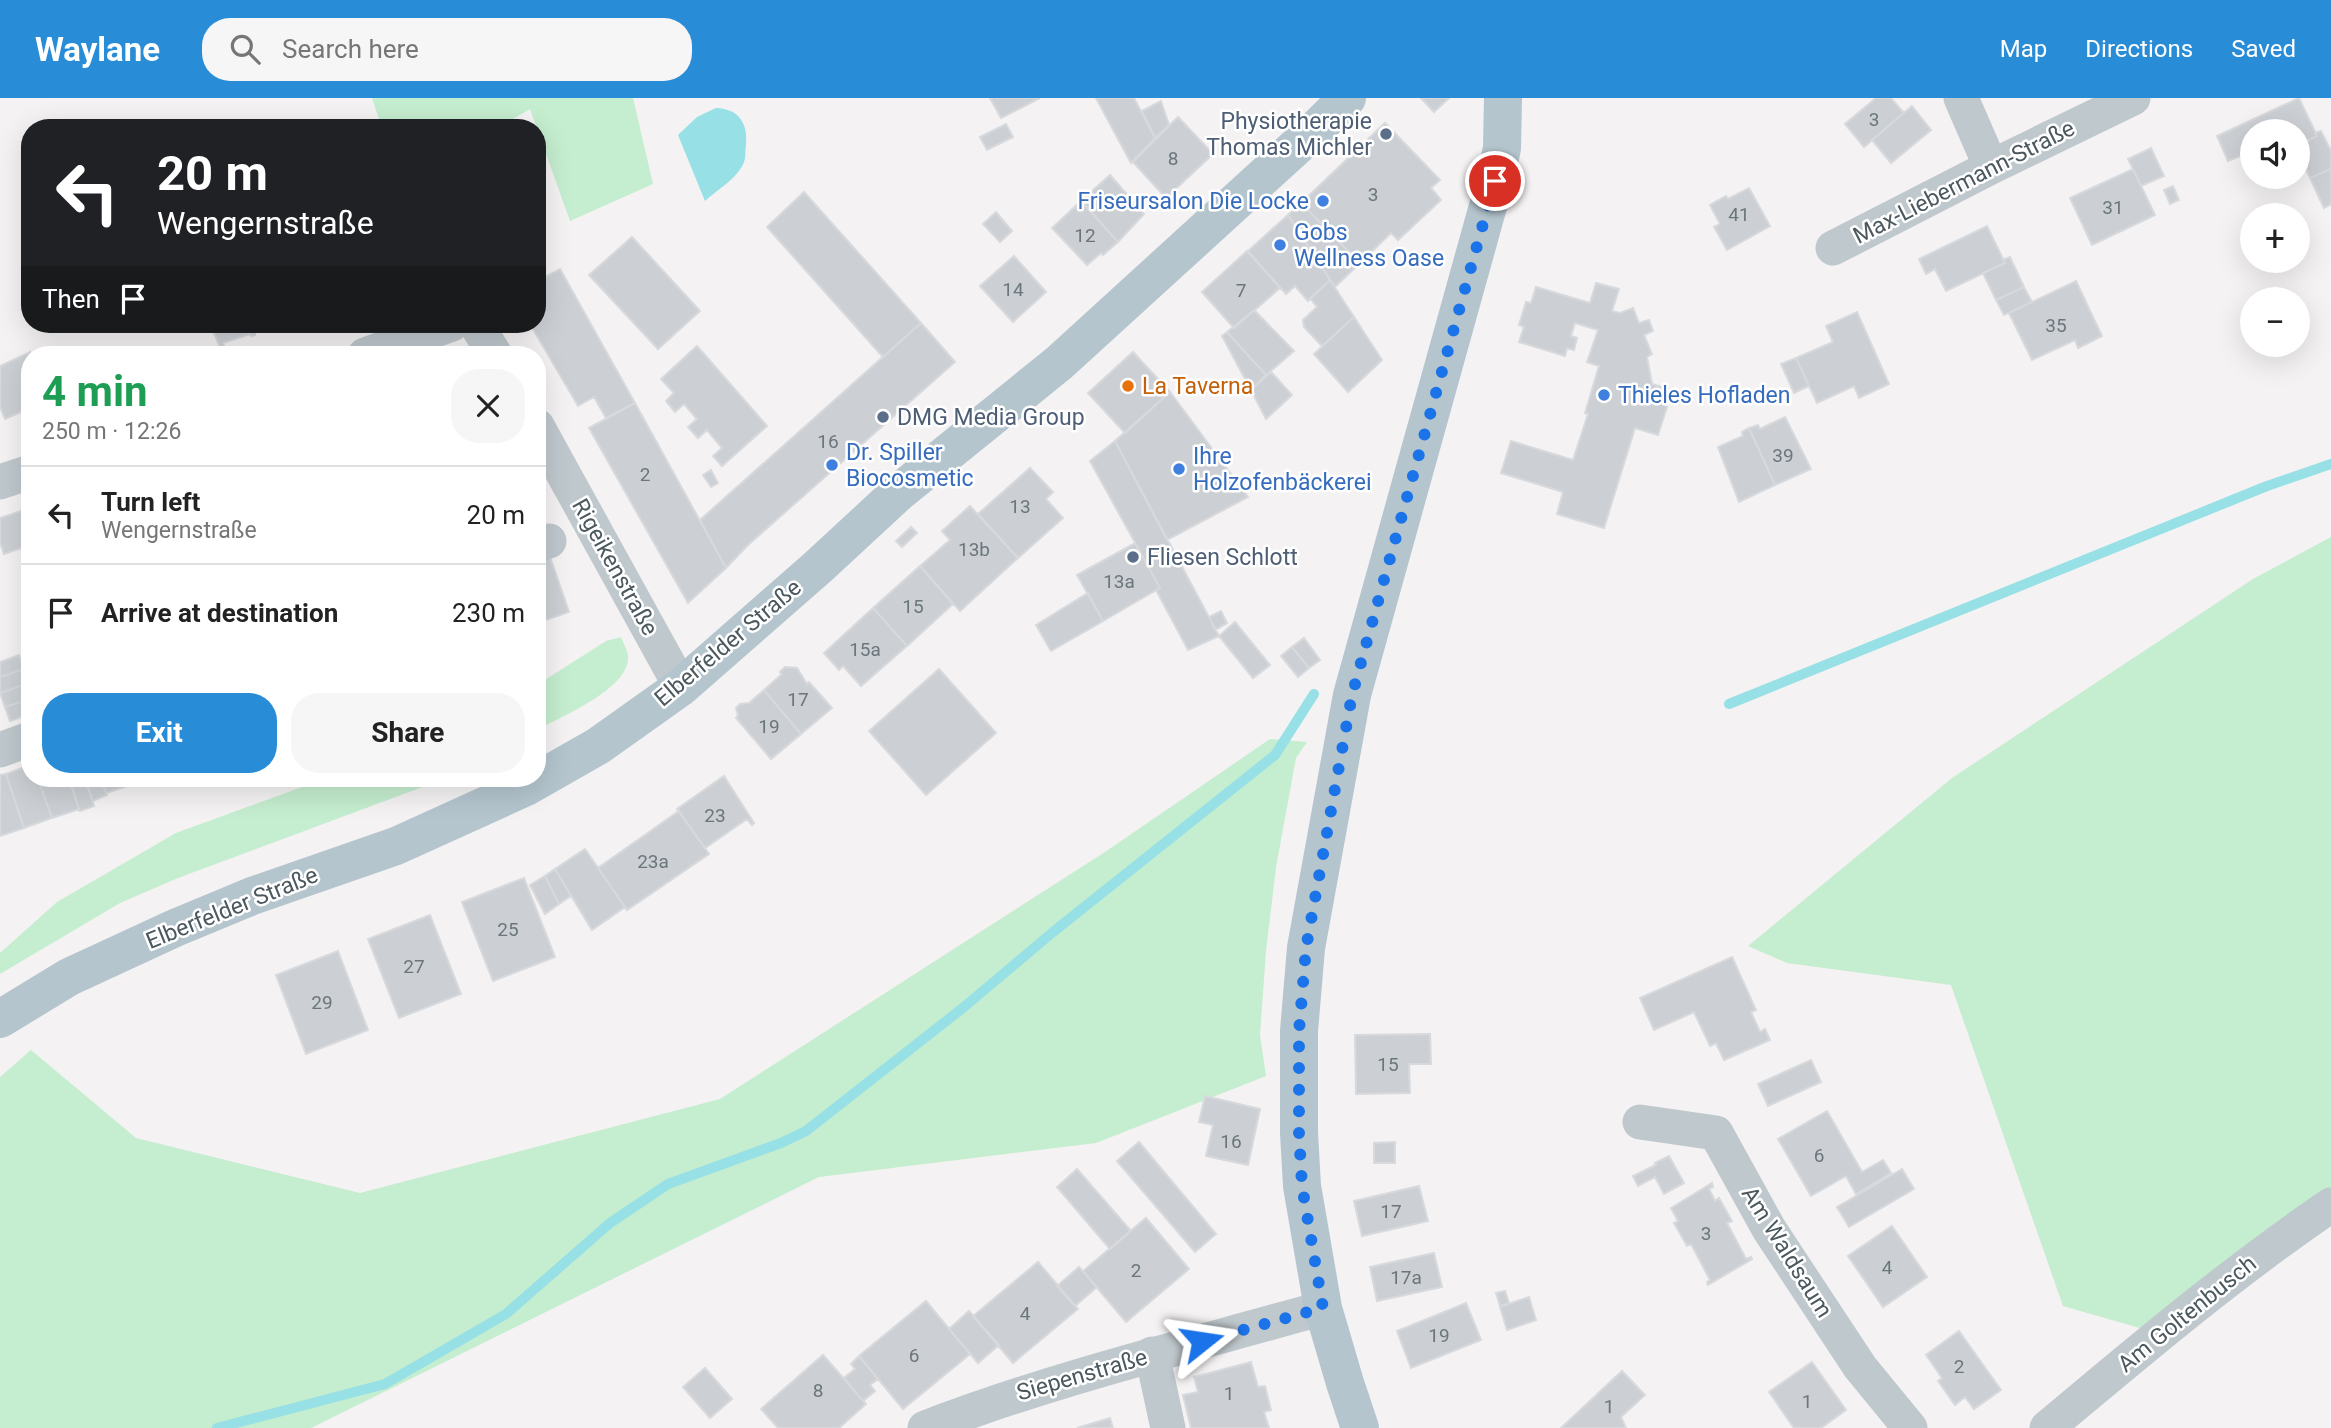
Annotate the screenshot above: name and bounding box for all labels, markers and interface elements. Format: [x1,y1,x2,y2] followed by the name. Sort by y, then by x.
[202,18,692,81] search box
[35,30,160,69] text: Waylane
[226,30,264,68] icon: search
[282,34,419,64] text: Search here
[2000,35,2047,63] text: Map
[2085,35,2193,63] text: Directions
[2231,35,2296,63] text: Saved
[1206,108,1372,161] place label: Physiotherapie Thomas Michler
[1869,108,1879,131] house number: 3
[1849,114,2079,250] street label: Max-Liebermann-Straße
[2240,119,2310,357] map controls
[2240,119,2310,189] button: sound
[1378,126,1394,142] marker: Physiotherapie Thomas Michler
[157,145,268,202] text: 20 m
[42,147,133,238] icon: left
[1168,147,1178,170] house number: 8
[1465,151,1525,211] pin
[1476,162,1514,200] icon: arrive
[1368,183,1378,206] house number: 3
[1077,188,1309,215] place label: Friseursalon Die Locke
[1315,193,1331,209] marker: Friseursalon Die Locke
[2102,196,2124,219] house number: 31
[1728,203,1750,226] house number: 41
[2240,203,2310,273] button: +
[157,204,374,242] text: Wengernstraße
[1294,219,1444,272] place label: Gobs Wellness Oase
[1074,224,1096,247] house number: 12
[1272,237,1288,253] marker: Gobs Wellness Oase
[1002,278,1024,301] house number: 14
[1236,279,1246,302] house number: 7
[114,280,152,318] icon: arrive
[42,284,100,314] text: Then
[2240,287,2310,357] button: −
[2045,314,2067,337] house number: 35
[42,367,148,416] text: 4 min
[451,369,525,443] button: close
[1142,373,1253,400] place label: La Taverna
[1120,378,1136,394] marker: La Taverna
[1618,382,1791,409] place label: Thieles Hofladen
[1596,387,1612,403] marker: Thieles Hofladen
[897,404,1085,431] place label: DMG Media Group
[875,409,891,425] marker: DMG Media Group
[42,418,181,445] text: 250 m · 12:26
[817,430,839,453] house number: 16
[846,439,974,492] place label: Dr. Spiller Biocosmetic
[1193,443,1372,496] place label: Ihre Holzofenbäckerei
[1772,444,1794,467] house number: 39
[824,457,840,473] marker: Dr. Spiller Biocosmetic
[1171,461,1187,477] marker: Ihre Holzofenbäckerei
[640,463,650,486] house number: 2
[101,487,200,517] text: Turn left
[566,494,664,640] street label: Rigeikenstraße
[1009,495,1031,518] house number: 13
[42,496,80,534] icon: left
[467,500,525,530] text: 20 m
[101,517,257,544] text: Wengernstraße
[958,538,990,561] house number: 13b
[1147,544,1298,571] place label: Fliesen Schlott
[1125,549,1141,565] marker: Fliesen Schlott
[1103,570,1135,593] house number: 13a
[649,574,807,712] street label: Elberfelder Straße
[42,594,80,632] icon: arrive
[902,595,924,618] house number: 15
[101,598,338,628] text: Arrive at destination
[452,598,525,628] text: 230 m
[849,638,881,661] house number: 15a
[787,688,809,711] house number: 17
[42,693,277,773] button: Exit
[291,693,525,773] button: Share
[758,715,780,738] house number: 19
[704,804,726,827] house number: 23
[637,850,669,873] house number: 23a
[142,861,322,955] street label: Elberfelder Straße
[497,918,519,941] house number: 25
[403,955,425,978] house number: 27
[311,991,333,1014] house number: 29
[1377,1053,1399,1076] house number: 15
[1220,1130,1242,1153] house number: 16
[1814,1144,1824,1167] house number: 6
[1736,1182,1838,1322] street label: Am Waldsaum
[1380,1200,1402,1223] house number: 17
[1701,1222,1711,1245] house number: 3
[2113,1250,2261,1378] street label: Am Goltenbusch
[1882,1256,1893,1279] house number: 4
[1131,1259,1141,1282] house number: 2
[1390,1266,1422,1289] house number: 17a
[1020,1302,1031,1325] house number: 4
[1165,1304,1239,1378] position arrow
[1428,1324,1450,1347] house number: 19
[909,1344,919,1367] house number: 6
[1014,1344,1150,1406] street label: Siepenstraße
[1954,1355,1964,1378] house number: 2
[813,1379,823,1402] house number: 8
[1224,1382,1234,1405] house number: 1
[1802,1390,1812,1413] house number: 1
[1604,1395,1614,1418] house number: 1

